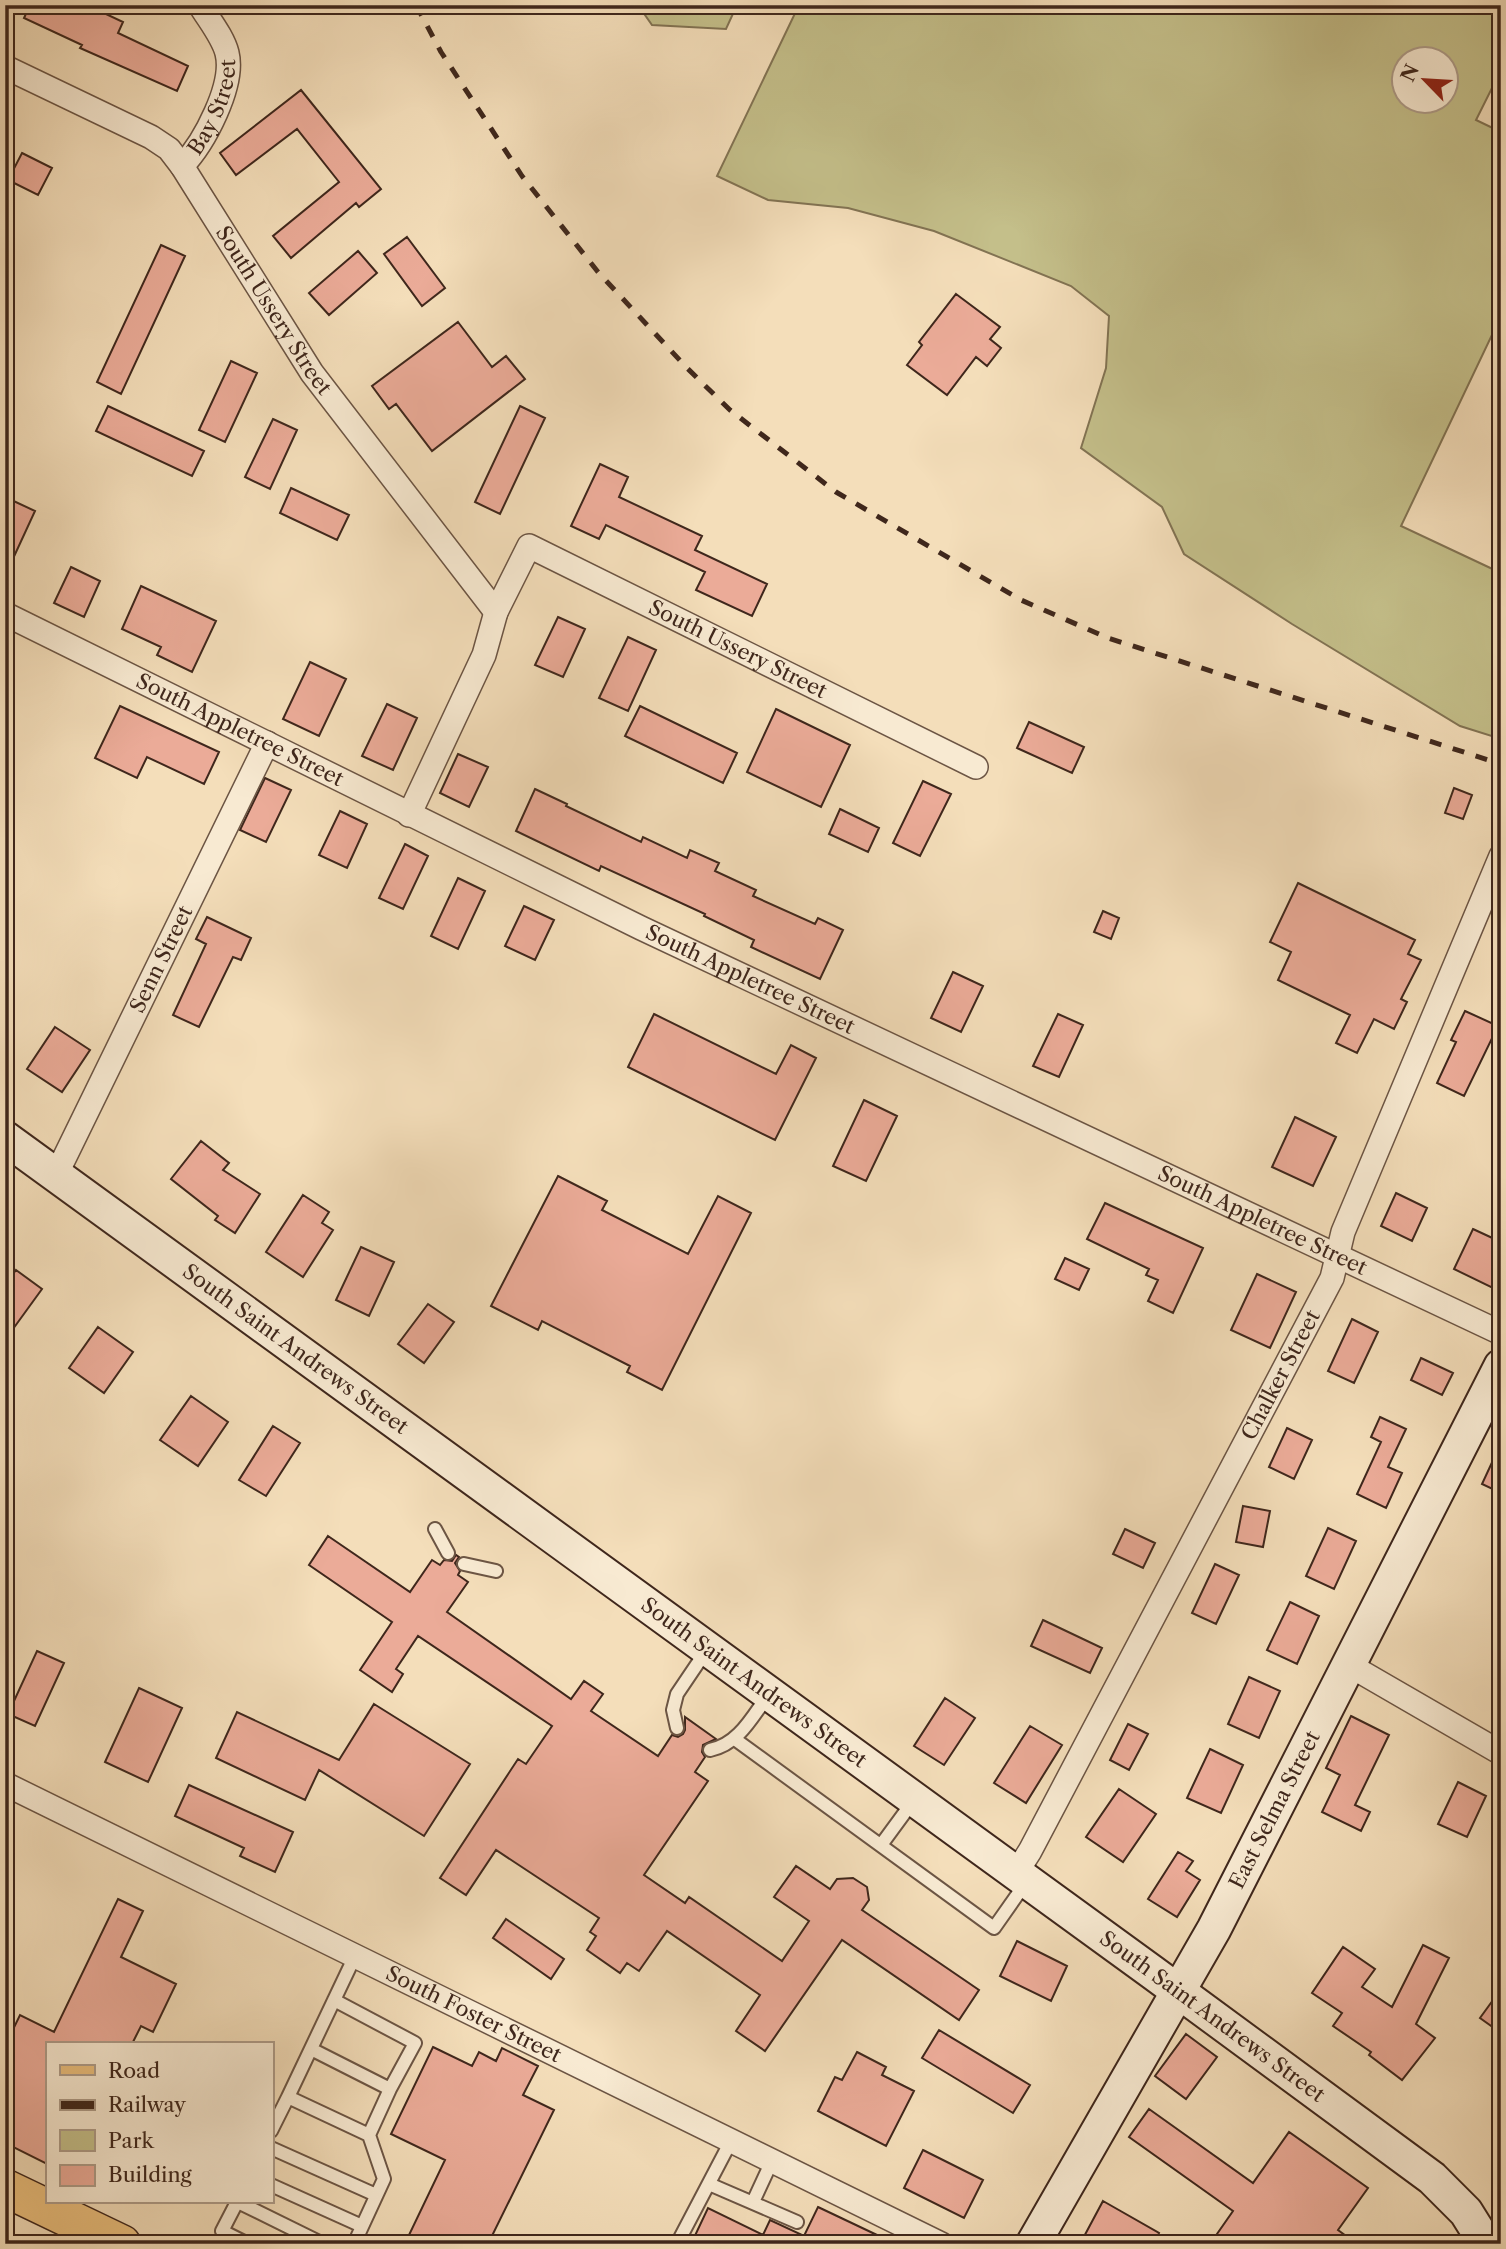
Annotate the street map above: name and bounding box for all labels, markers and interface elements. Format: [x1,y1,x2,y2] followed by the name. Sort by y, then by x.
[1390,46,1460,116] north arrow
[182,58,240,160] street label: Bay Street
[1396,61,1424,85] text: N
[211,221,337,400] street label: South Ussery Street
[645,594,832,704] street label: South Ussery Street
[132,668,348,791] street label: South Appletree Street
[124,901,198,1017] street label: Senn Street
[642,919,859,1039] street label: South Appletree Street
[1154,1160,1371,1280] street label: South Appletree Street
[178,1258,414,1439] street label: South Saint Andrews Street
[1236,1305,1325,1444] street label: Chalker Street
[637,1592,872,1773] street label: South Saint Andrews Street
[1224,1726,1325,1893] street label: East Selma Street
[1095,1925,1330,2107] street label: South Saint Andrews Street
[382,1960,566,2068] street label: South Foster Street
[46,2042,273,2204] legend
[108,2058,160,2083] text: Road
[108,2092,186,2117] text: Railway
[108,2128,154,2153] text: Park
[108,2162,193,2187] text: Building

